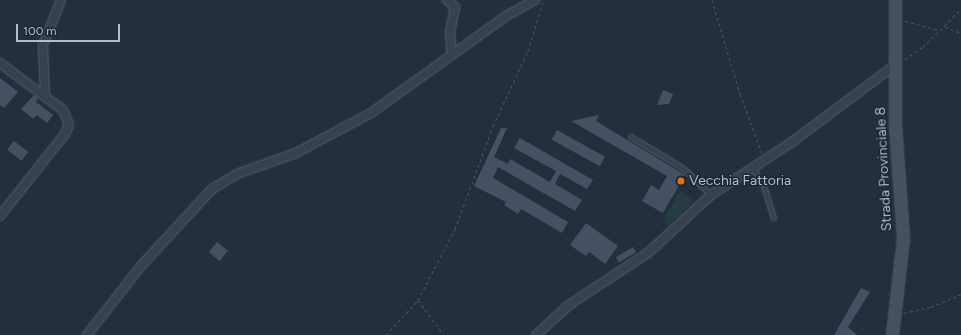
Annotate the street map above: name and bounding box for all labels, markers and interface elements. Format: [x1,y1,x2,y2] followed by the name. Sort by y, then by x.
[18,16,122,42] scale bar
[23,24,57,38] text: 100 m
[872,106,896,232] street label: Strada Provinciale 8
[689,173,791,189] place label: Vecchia Fattoria
[676,176,686,186] marker: Vecchia Fattoria

